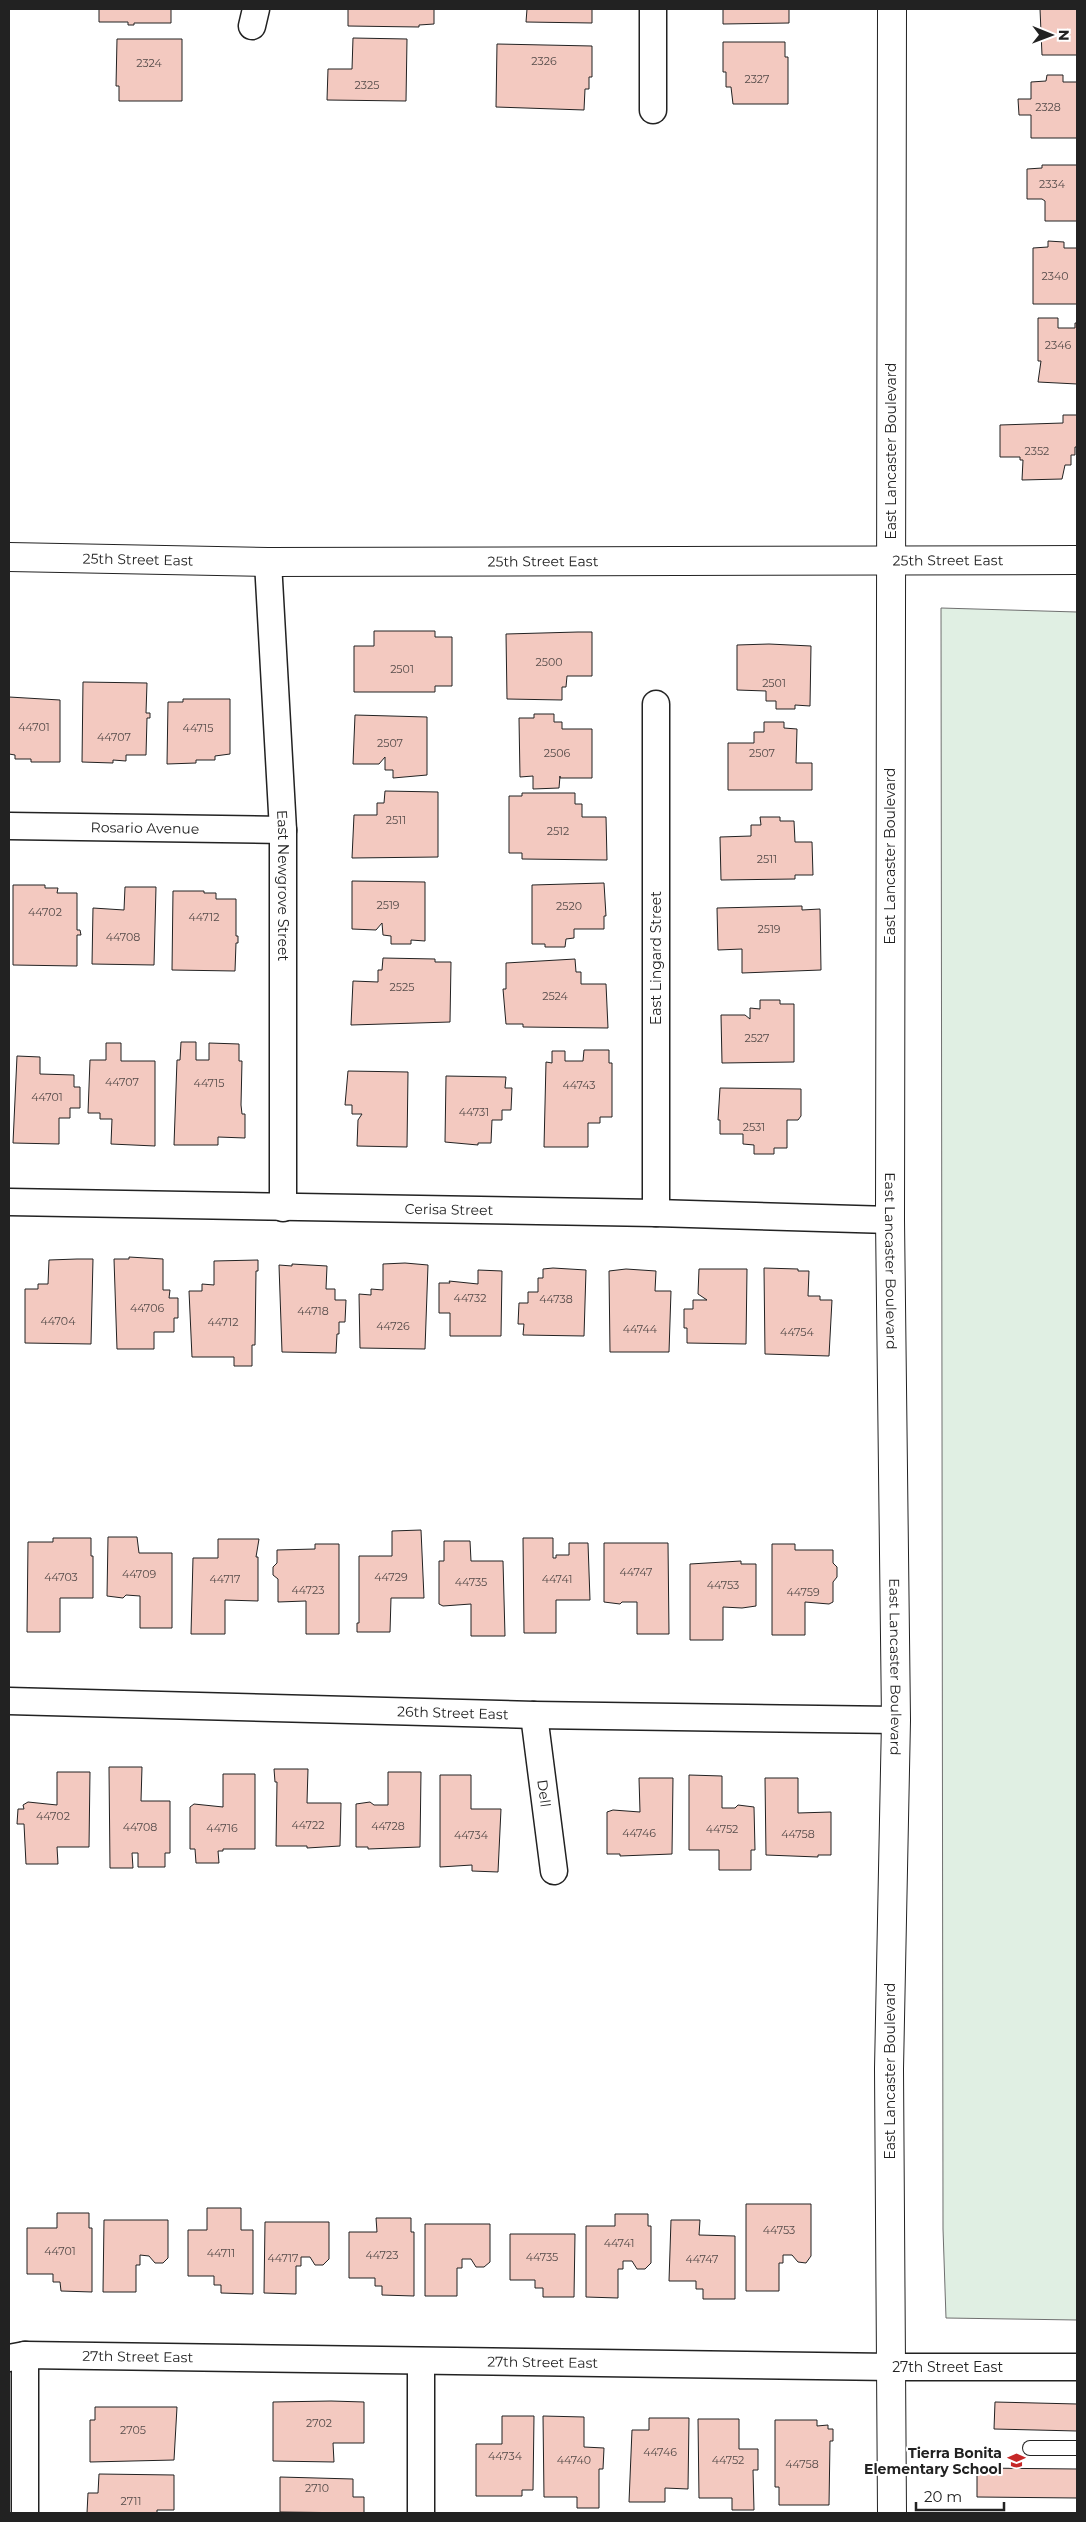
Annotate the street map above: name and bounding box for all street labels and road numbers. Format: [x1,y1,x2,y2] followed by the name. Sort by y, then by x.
[882,362,900,540] street label: East Lancaster Boulevard
[82,549,194,570] street label: 25th Street East
[893,551,1004,569] street label: 25th Street East
[488,552,599,570] street label: 25th Street East
[881,767,899,945] street label: East Lancaster Boulevard
[273,810,292,961] street label: East Newgrove Street
[91,818,199,838] street label: Rosario Avenue
[647,891,665,1025] street label: East Lingard Street
[881,1172,901,1350] street label: East Lancaster Boulevard
[405,1200,494,1219] street label: Cerisa Street
[885,1578,905,1756] street label: East Lancaster Boulevard
[397,1702,509,1723] street label: 26th Street East
[533,1779,555,1808] street label: Dell
[881,1982,899,2160] street label: East Lancaster Boulevard
[82,2347,194,2366] street label: 27th Street East
[487,2352,599,2372] street label: 27th Street East
[892,2358,1003,2376] street label: 27th Street East

